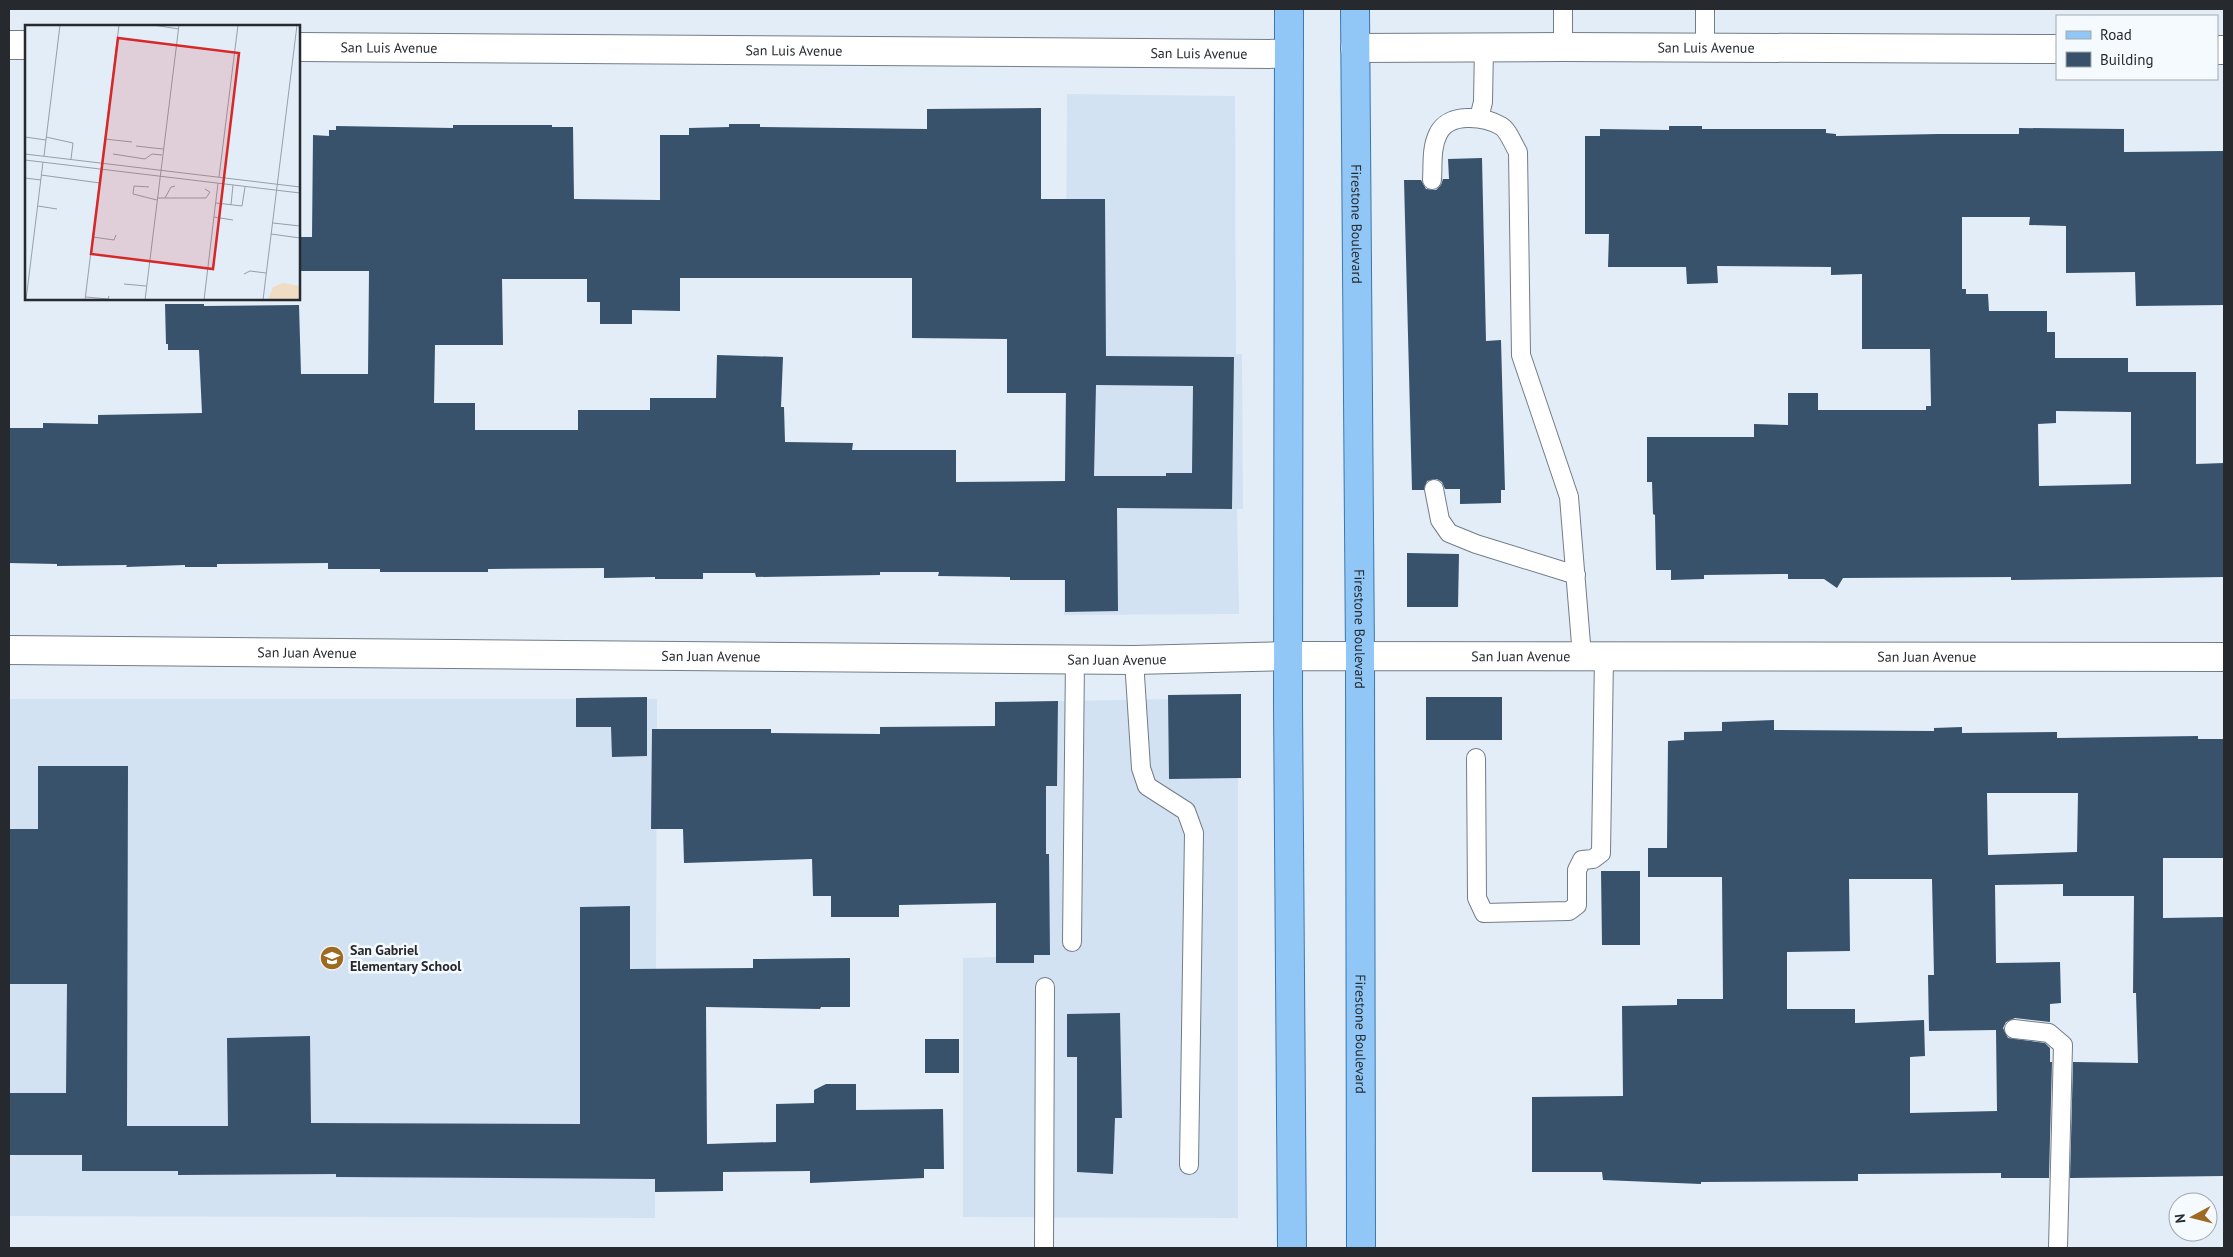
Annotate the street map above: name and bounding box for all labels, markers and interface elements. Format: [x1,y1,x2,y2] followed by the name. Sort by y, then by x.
[2056,15,2218,80] legend
[25,25,300,300] inset map
[2100,25,2132,44] text: Road
[340,38,438,57] street label: San Luis Avenue
[1657,38,1755,57] street label: San Luis Avenue
[745,41,843,60] street label: San Luis Avenue
[1150,44,1248,63] street label: San Luis Avenue
[2100,50,2154,69] text: Building
[1347,164,1366,284] street label: Firestone Boulevard
[1350,569,1369,689] street label: Firestone Boulevard
[257,643,357,662] street label: San Juan Avenue
[661,647,761,666] street label: San Juan Avenue
[1471,647,1570,665] street label: San Juan Avenue
[1877,648,1976,666] street label: San Juan Avenue
[1067,650,1167,669] street label: San Juan Avenue
[350,941,462,975] place label: San Gabriel Elementary School
[319,945,345,971] school or university icon: San Gabriel Elementary School
[1352,974,1370,1094] street label: Firestone Boulevard
[2168,1192,2218,1242] north arrow
[2171,1213,2190,1224] text: N

